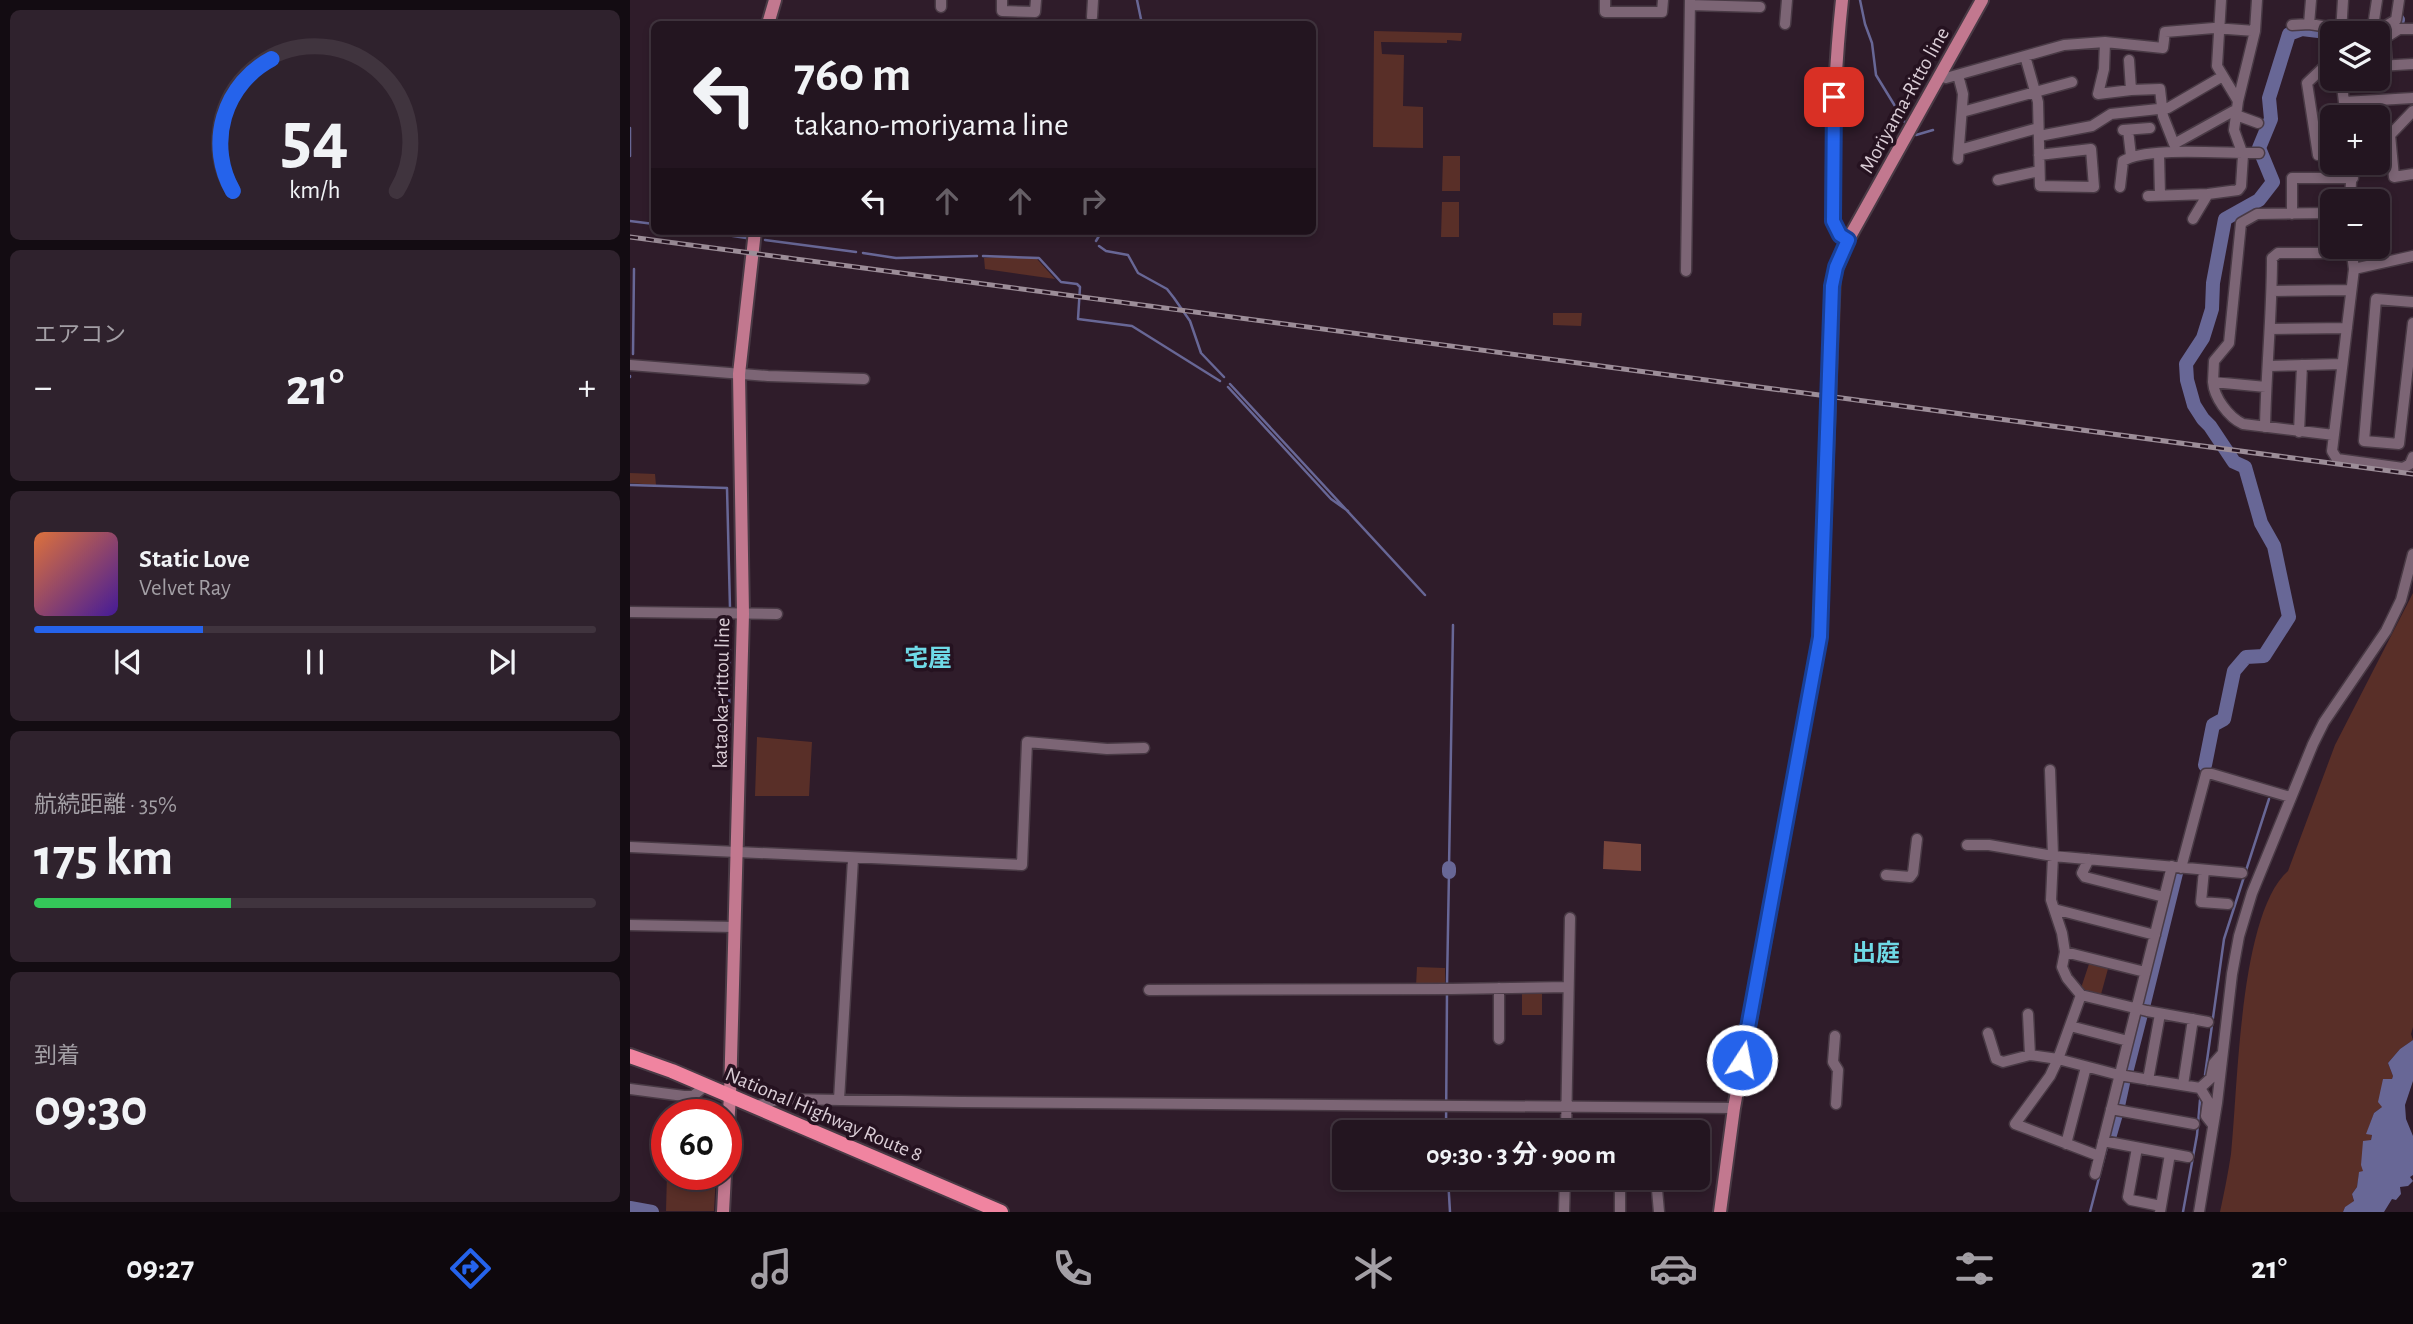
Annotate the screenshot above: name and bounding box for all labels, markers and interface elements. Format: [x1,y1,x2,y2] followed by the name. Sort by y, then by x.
[2320,21,2390,259] map controls
[2320,21,2390,91] button: layers
[1856,24,1953,177] street label: Moriyama-Ritto line
[679,49,770,140] icon: left
[794,51,911,100] text: 760 m
[1804,67,1864,127] pin
[1815,78,1853,116] icon: arrive
[281,104,349,177] text: 54
[2320,105,2390,175] button: +
[794,109,1069,141] text: takano-moriyama line
[289,178,341,203] text: km/h
[855,182,893,220] icon: left
[928,182,966,220] icon: ahead
[1001,182,1039,220] icon: ahead
[1074,182,1112,220] icon: right
[2320,189,2390,259] button: −
[34,324,126,347] text: エアコン
[286,362,344,414] text: 21°
[34,369,52,407] text: −
[578,369,596,407] text: +
[139,546,250,572] text: Static Love
[139,577,231,600] text: Velvet Ray
[710,617,733,769] street label: kataoka-rittou line
[109,643,147,681] icon: previous
[296,643,334,681] icon: pause
[483,643,521,681] icon: next
[904,645,952,671] district label: 宅屋
[34,794,177,817] text: 航続距離 · 35%
[34,832,173,884] text: 175 km
[1852,940,1900,966] district label: 出庭
[1705,1023,1779,1097] position arrow
[34,1045,80,1068] text: 到着
[722,1063,925,1166] street label: National Highway Route 8
[34,1083,148,1135] text: 09:30
[651,1099,742,1190] speed limit sign: 60
[1426,1142,1616,1168] text: 09:30 · 3 分 · 900 m
[446,1244,495,1293] icon: directions
[747,1244,796,1293] icon: music
[1048,1244,1097,1293] icon: phone
[1349,1244,1398,1293] icon: climate
[1649,1244,1698,1293] icon: car
[1950,1244,1999,1293] icon: filters
[126,1252,194,1284] text: 09:27
[2251,1252,2287,1284] text: 21°

